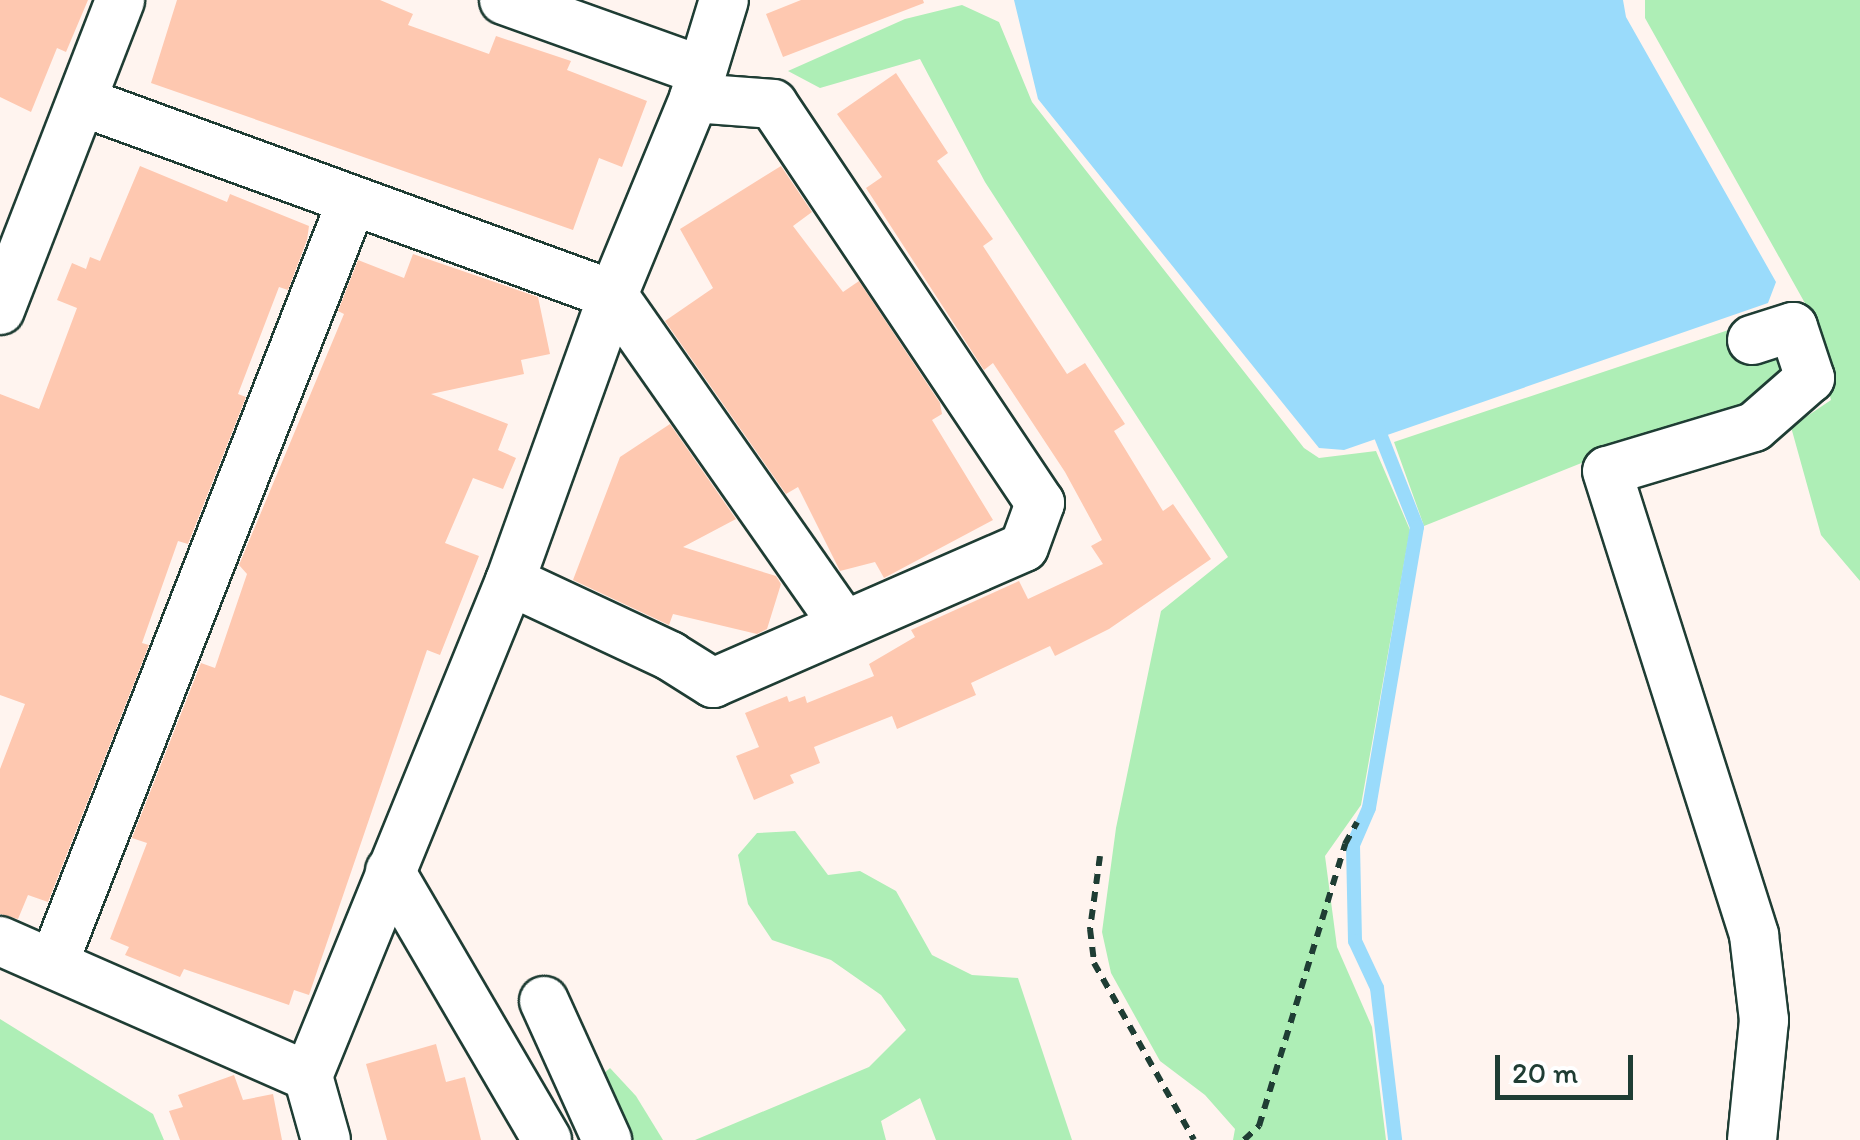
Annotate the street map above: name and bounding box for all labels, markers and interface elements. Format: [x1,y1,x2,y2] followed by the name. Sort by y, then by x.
[1500,1035,1638,1097] scale bar
[1512,1054,1578,1091] text: 20 m

